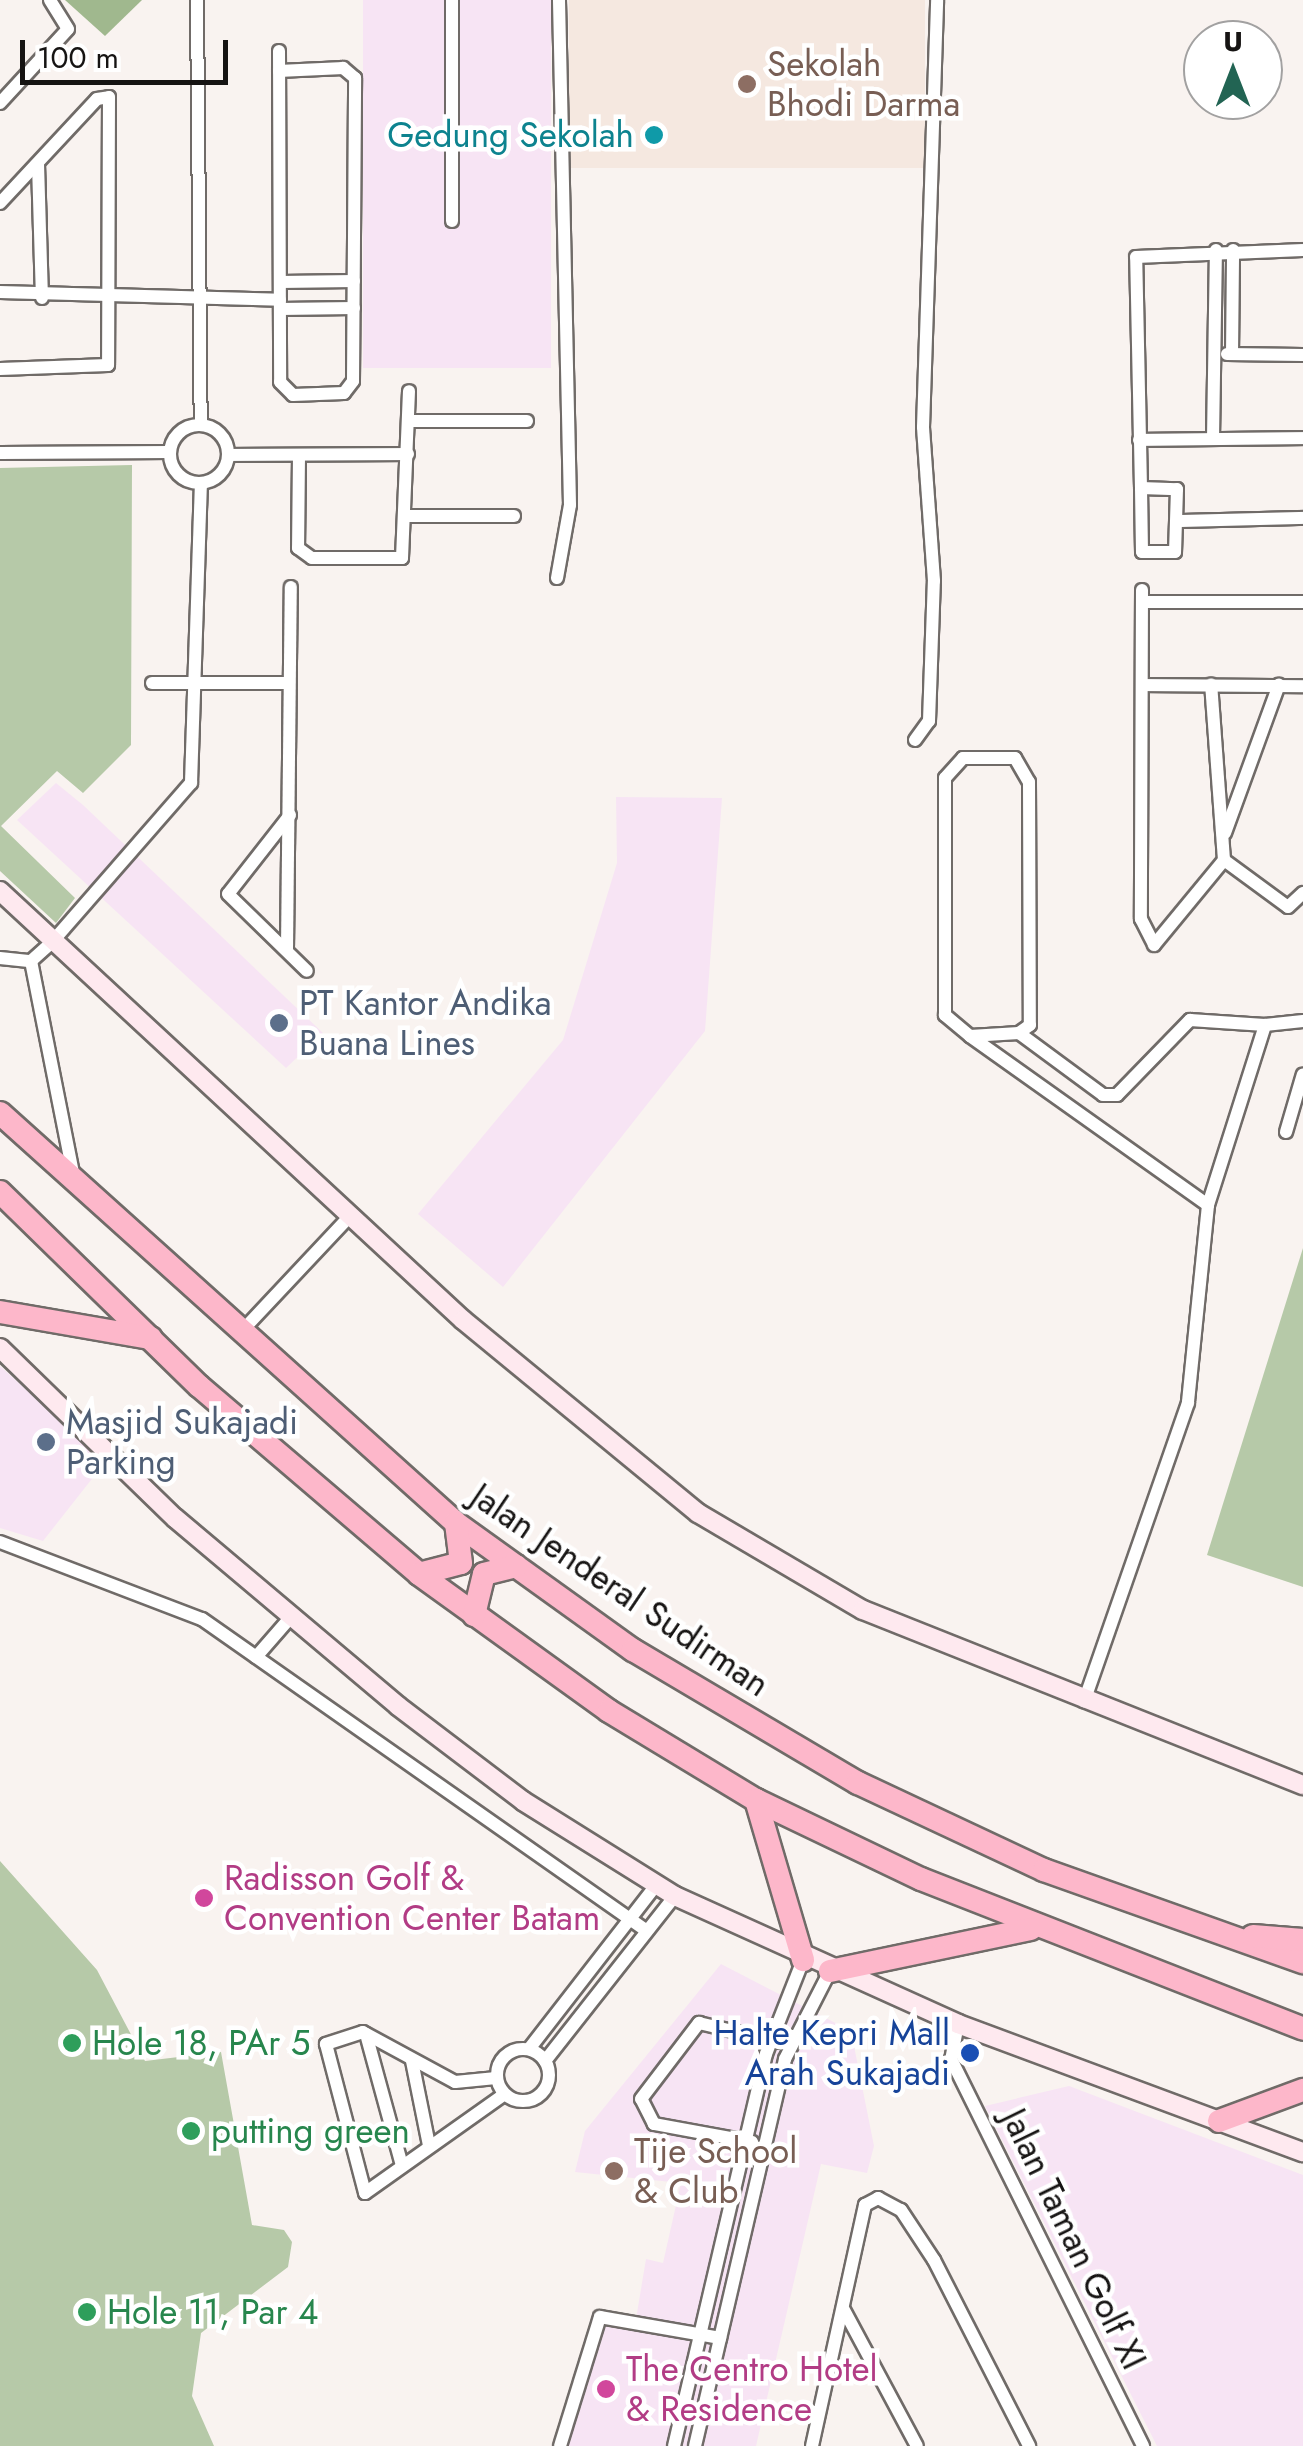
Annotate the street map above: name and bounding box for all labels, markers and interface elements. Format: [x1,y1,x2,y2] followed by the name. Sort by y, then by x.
[25,20,232,82] scale bar
[1183,20,1283,120] north arrow
[1223,21,1243,62] text: U
[37,36,119,79] text: 100 m
[767,43,960,125] place label: Sekolah Bhodi Darma
[736,73,758,95] marker: Sekolah Bhodi Darma
[387,114,634,156] place label: Gedung Sekolah
[643,124,665,146] marker: Gedung Sekolah
[299,982,552,1064] place label: PT Kantor Andika Buana Lines
[268,1012,290,1034] marker: PT Kantor Andika Buana Lines
[66,1401,298,1483] place label: Masjid Sukajadi Parking
[35,1431,57,1453] marker: Masjid Sukajadi Parking
[463,1475,777,1705] street label: Jalan Jenderal Sudirman
[224,1857,600,1939] place label: Radisson Golf & Convention Center Batam
[193,1887,215,1909] marker: Radisson Golf & Convention Center Batam
[714,2012,950,2094] place label: Halte Kepri Mall Arah Sukajadi
[92,2022,310,2064] place label: Hole 18, PAr 5
[61,2032,83,2054] marker: Hole 18, PAr 5
[959,2042,981,2064] marker: Halte Kepri Mall Arah Sukajadi
[993,2102,1155,2376] street label: Jalan Taman Golf XI
[211,2110,410,2152] place label: putting green
[180,2120,202,2142] marker: putting green
[634,2130,797,2212] place label: Tije School & Club
[603,2160,625,2182] marker: Tije School & Club
[107,2291,318,2333] place label: Hole 11, Par 4
[76,2301,98,2323] marker: Hole 11, Par 4
[626,2348,878,2430] place label: The Centro Hotel & Residence
[595,2378,617,2400] marker: The Centro Hotel & Residence

